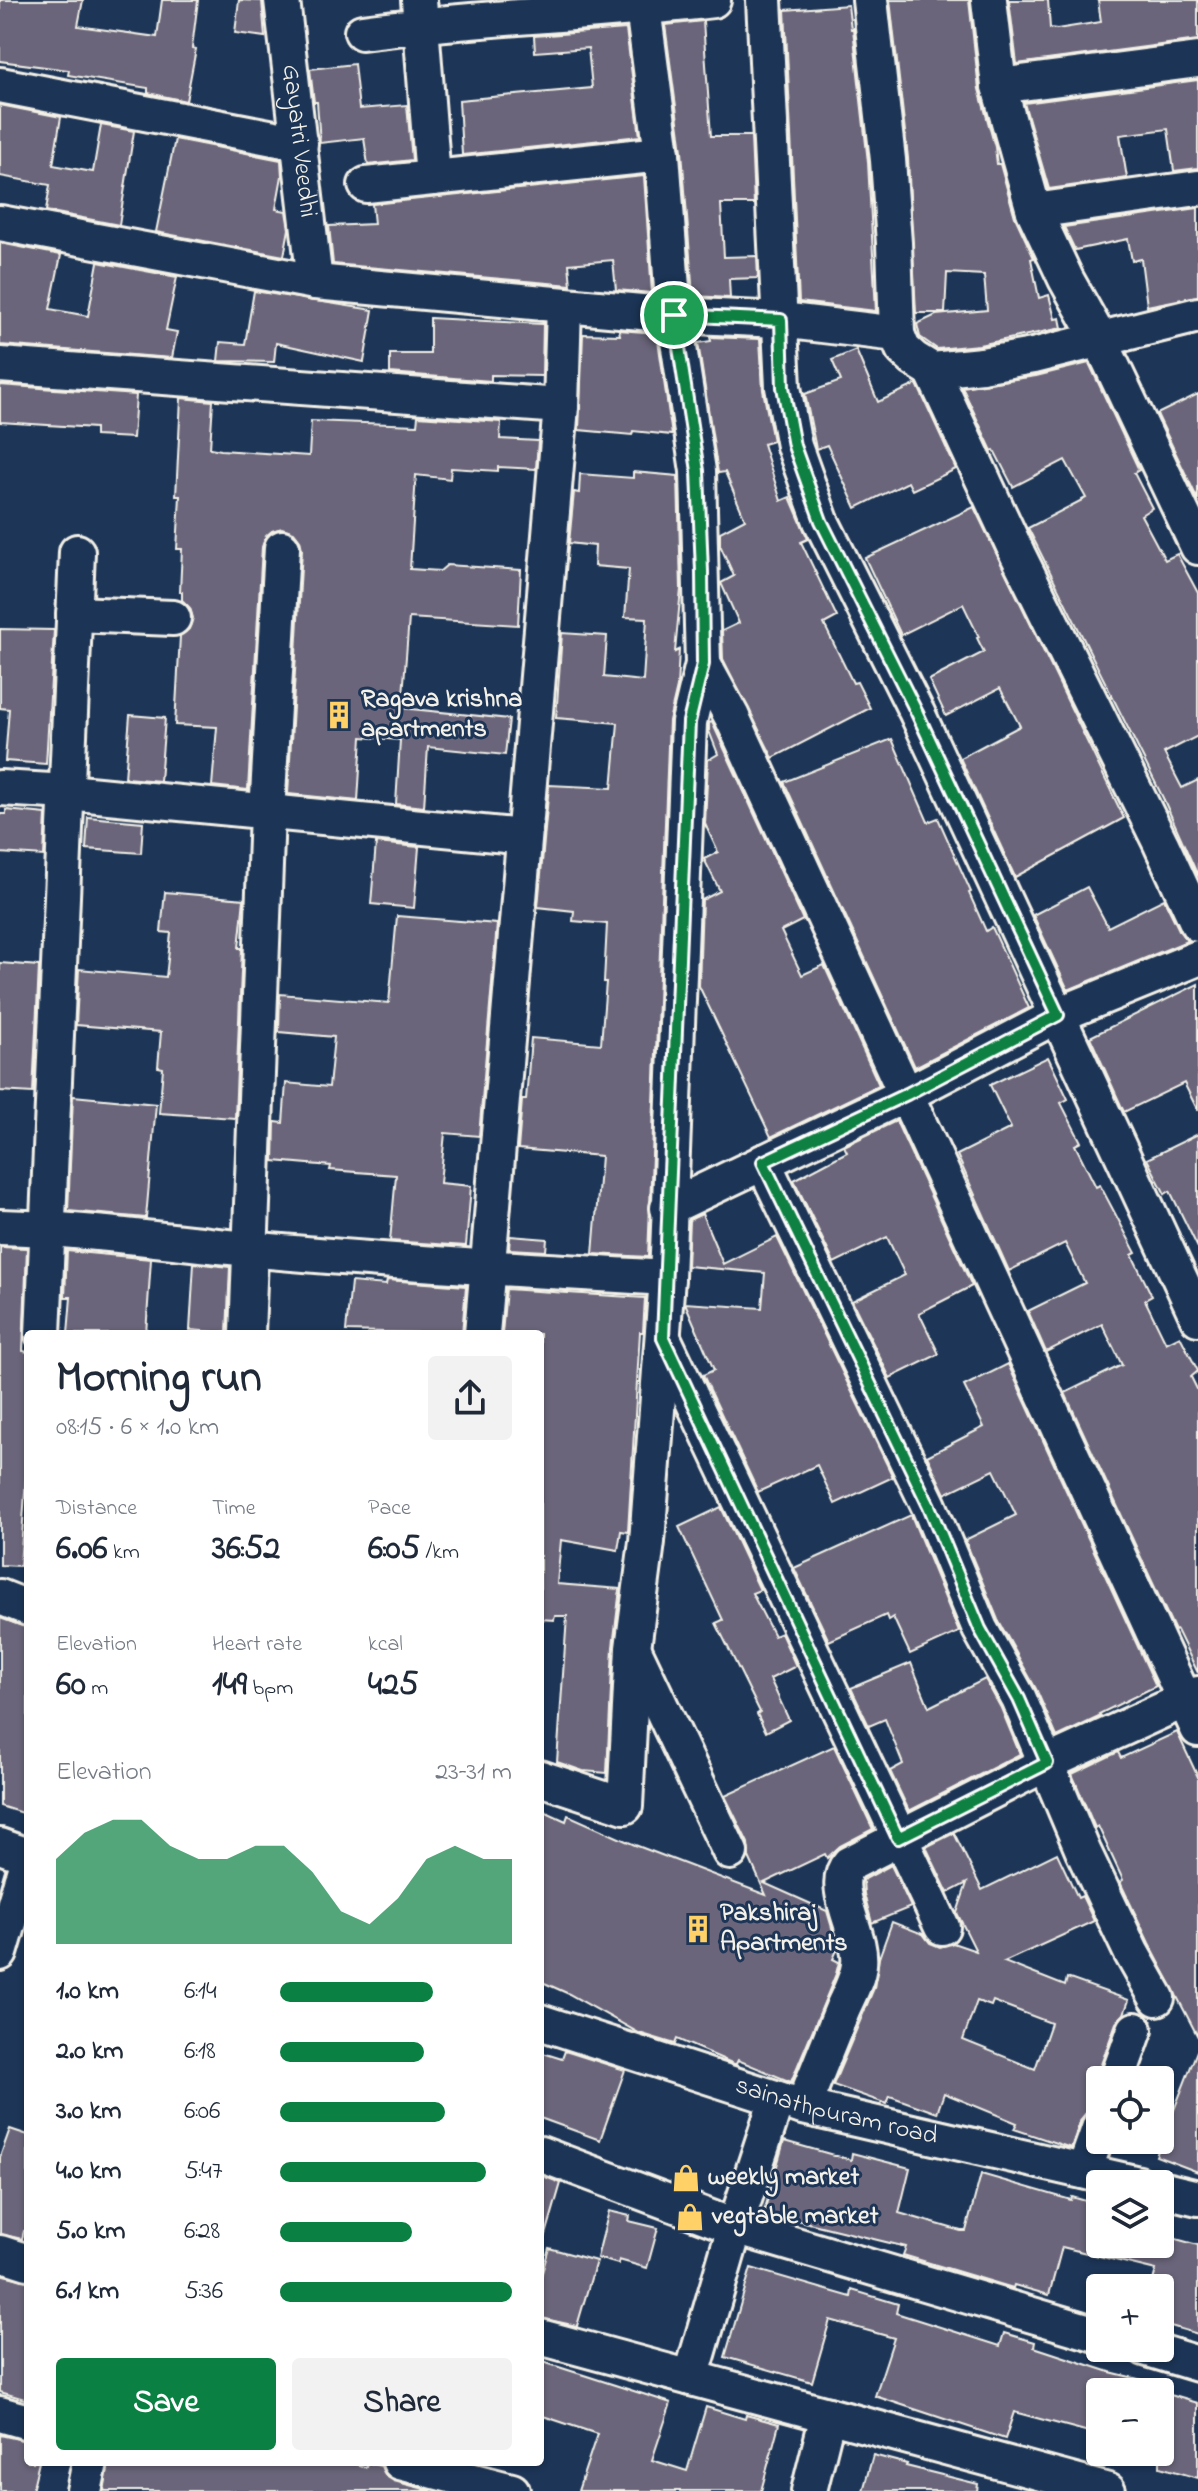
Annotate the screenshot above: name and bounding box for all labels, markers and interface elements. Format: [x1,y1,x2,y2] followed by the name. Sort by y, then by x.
[271,62,326,220] street label: Gayatri Veedhi
[640,281,708,349] pin
[652,293,696,337] icon: arrive
[361,681,522,749] place label: Ragava krishna apartments
[324,700,354,730] building icon: Ragava krishna apartments
[56,1347,262,1411] text: Morning run
[428,1356,512,1440] button: share
[56,1409,219,1447] text: 08:15 · 6 × 1.0 km
[56,1493,137,1525] text: Distance
[212,1493,256,1525] text: Time
[368,1493,411,1525] text: Pace
[56,1525,108,1575] text: 6.06
[212,1525,280,1575] text: 36:52
[368,1525,420,1575] text: 6:05
[108,1537,140,1569] text: km
[420,1537,459,1569] text: /km
[56,1629,137,1661] text: Elevation
[212,1629,302,1661] text: Heart rate
[368,1629,403,1661] text: kcal
[56,1661,86,1711] text: 60
[212,1661,247,1711] text: 149
[368,1661,418,1711] text: 425
[86,1673,108,1705] text: m
[247,1673,293,1705] text: bpm
[56,1754,152,1792] text: Elevation
[435,1754,512,1792] text: 23–31 m
[720,1895,848,1963] place label: Pakshiraj Apartments
[683,1914,713,1944] building icon: Pakshiraj Apartments
[56,1973,119,2011] text: 1.0 km
[184,1973,217,2011] text: 6:14
[56,2033,124,2071] text: 2.0 km
[184,2033,216,2071] text: 6:18
[1086,2066,1174,2466] map controls
[1086,2066,1174,2154] button: locate
[730,2067,942,2156] street label: sainathpuram road
[56,2093,121,2131] text: 3.0 km
[184,2093,220,2131] text: 6:06
[56,2153,121,2191] text: 4.0 km
[184,2153,223,2191] text: 5:47
[708,2159,859,2197] place label: weekly market
[671,2163,701,2193] shop icon: weekly market
[1086,2170,1174,2258] button: layers
[711,2198,879,2237] place label: vegtable market
[675,2202,705,2232] shop icon: vegtable market
[56,2213,125,2251] text: 5.0 km
[184,2213,220,2251] text: 6:28
[56,2273,119,2311] text: 6.1 km
[184,2273,223,2311] text: 5:36
[1086,2274,1174,2362] button: +
[56,2358,276,2450] button: Save
[292,2358,512,2450] button: Share
[1086,2378,1174,2466] button: −

